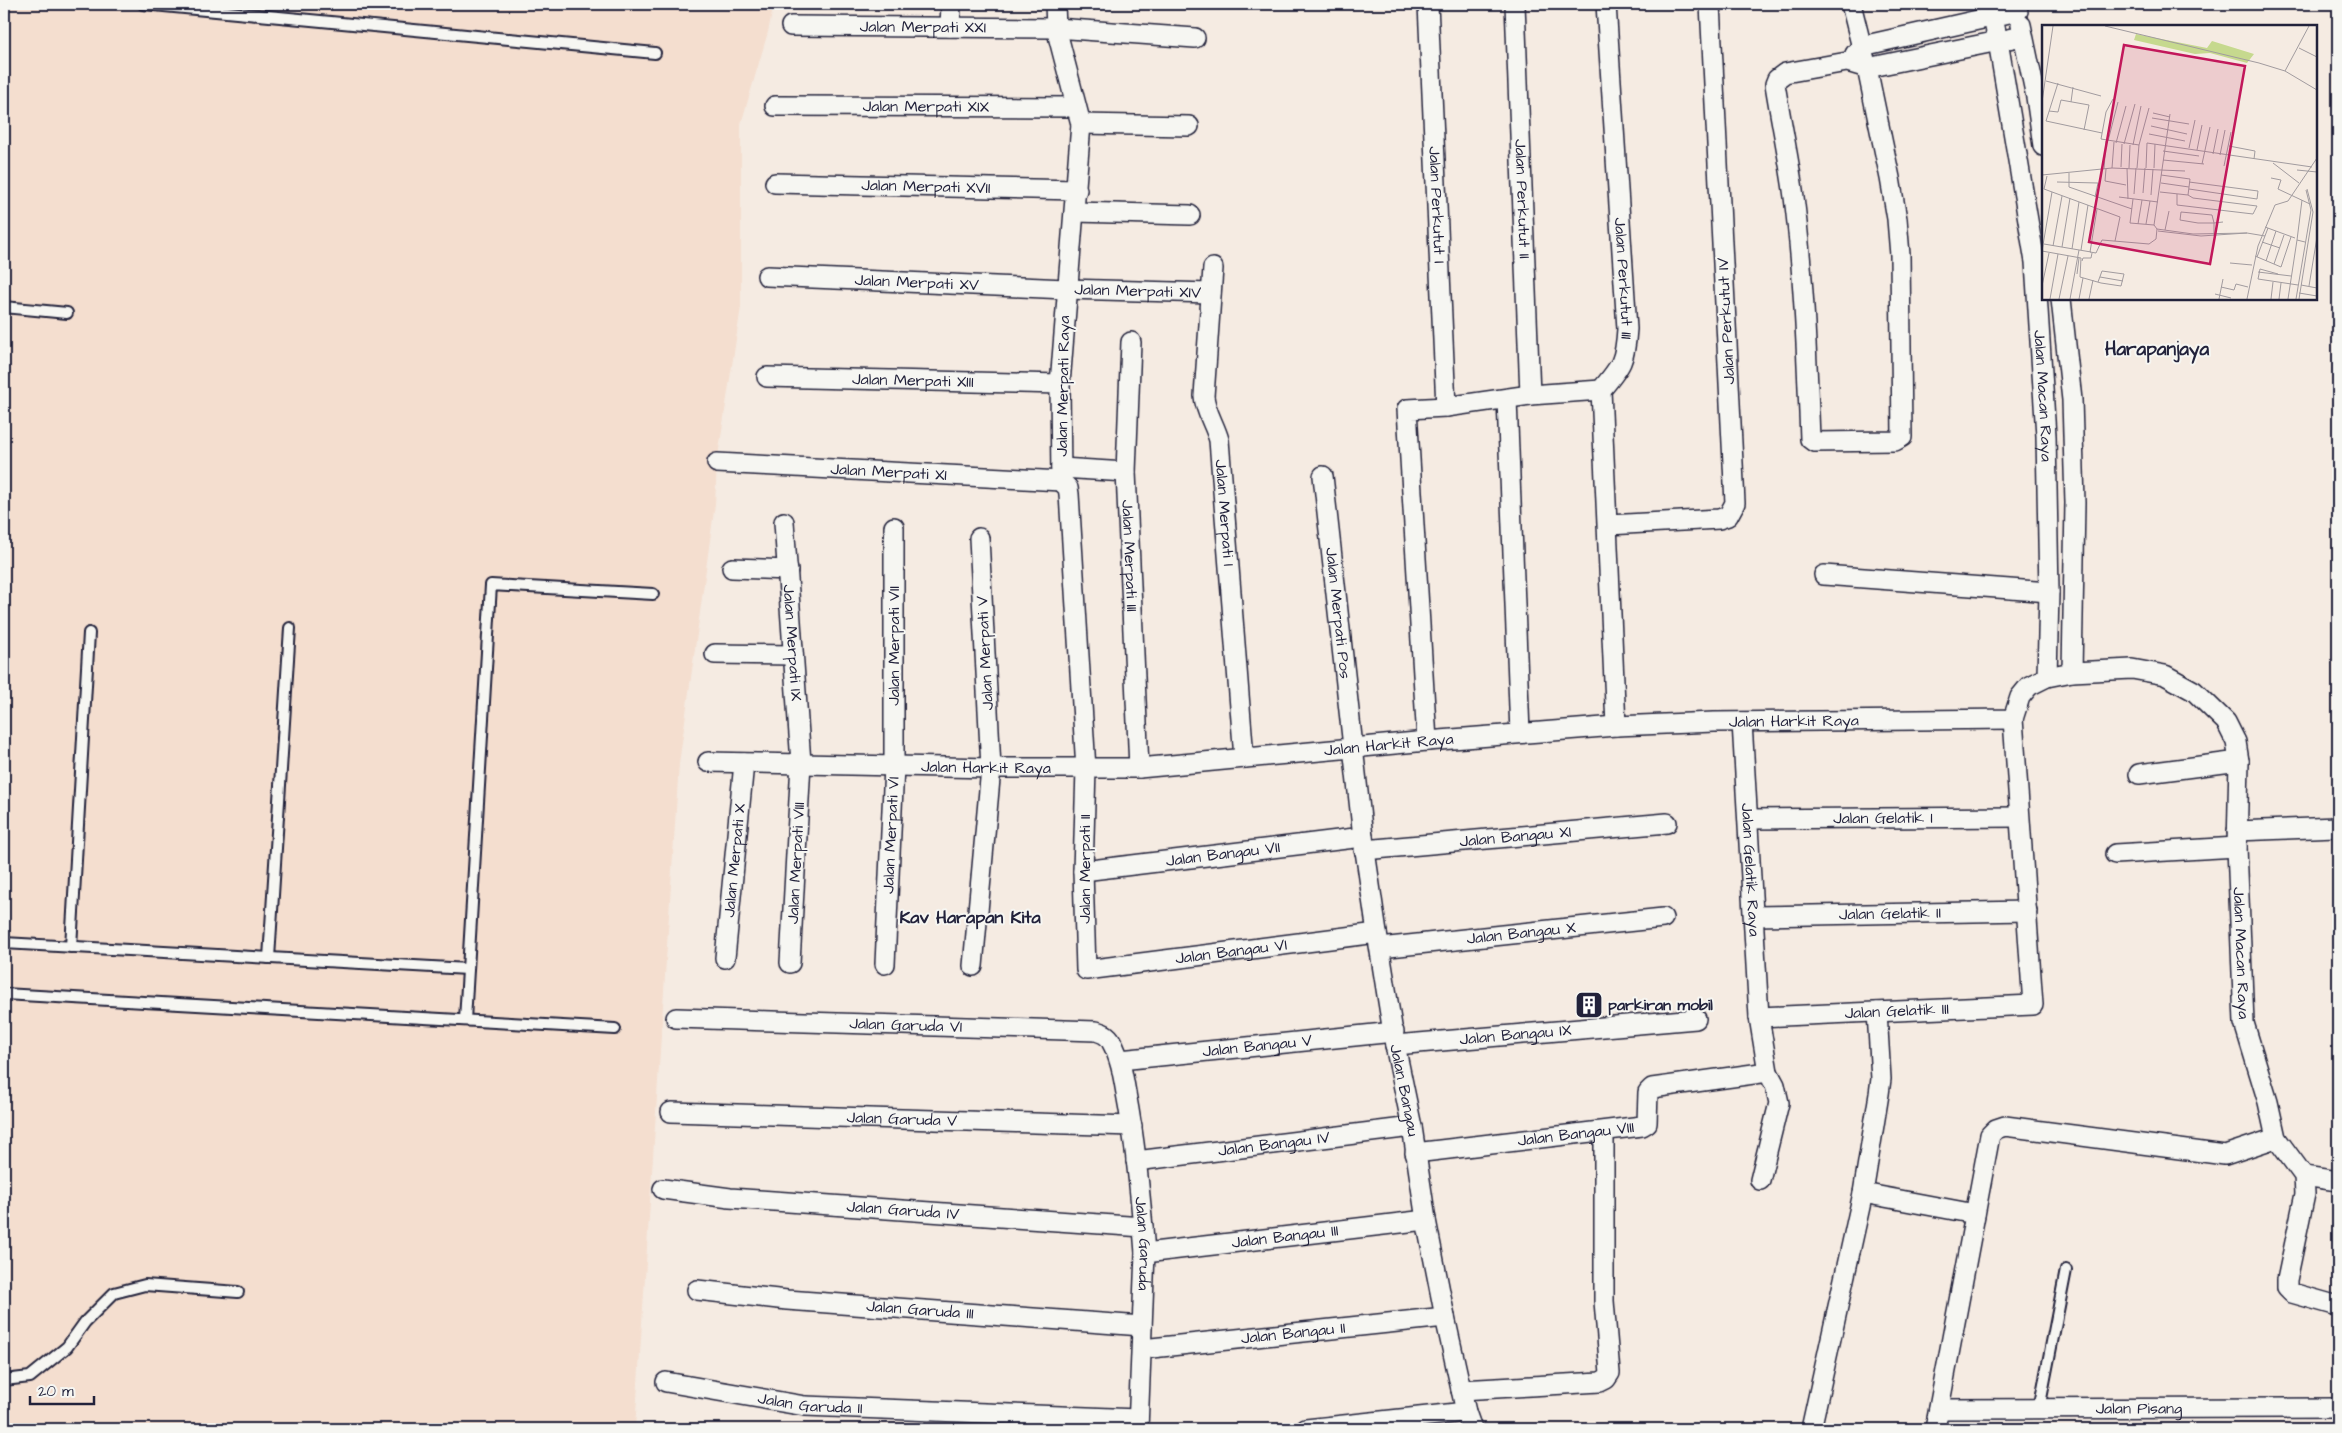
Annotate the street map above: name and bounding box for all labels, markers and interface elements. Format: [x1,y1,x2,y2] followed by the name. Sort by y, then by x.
[860,16,986,38] street label: Jalan Merpati XXI
[2042,25,2317,300] inset map
[863,95,990,118] street label: Jalan Merpati XIX
[1509,139,1536,259] street label: Jalan Perkutut II
[1423,146,1451,264] street label: Jalan Perkutut I
[861,174,991,199] street label: Jalan Merpati XVII
[1609,217,1638,340] street label: Jalan Perkutut III
[1712,257,1740,385] street label: Jalan Perkutut IV
[854,269,979,296] street label: Jalan Merpati XV
[1074,278,1201,304] street label: Jalan Merpati XIV
[1051,315,1076,457] street label: Jalan Merpati Raya
[2028,329,2057,462] street label: Jalan Macan Raya
[2105,336,2209,364] district label: Harapanjaya
[852,368,974,393] street label: Jalan Merpati XIII
[830,458,948,486] street label: Jalan Merpati XI
[1210,459,1240,567] street label: Jalan Merpati I
[1116,499,1143,612] street label: Jalan Merpati III
[1320,546,1356,680] street label: Jalan Merpati Pos
[777,584,808,702] street label: Jalan Merpati IX
[883,586,905,706] street label: Jalan Merpati VII
[971,595,999,711] street label: Jalan Merpati V
[1729,710,1859,733] street label: Jalan Harkit Raya
[1323,728,1454,762] street label: Jalan Harkit Raya
[921,756,1051,780] street label: Jalan Harkit Raya
[877,776,905,894] street label: Jalan Merpati VI
[782,801,810,925] street label: Jalan Merpati VIII
[718,802,751,918] street label: Jalan Merpati X
[1736,802,1765,937] street label: Jalan Gelatik Raya
[1833,807,1933,829] street label: Jalan Gelatik I
[1074,814,1096,924] street label: Jalan Merpati II
[1459,821,1572,852] street label: Jalan Bangau XI
[1165,836,1281,872] street label: Jalan Bangau VII
[2228,887,2255,1020] street label: Jalan Macan Raya
[1839,902,1941,925] street label: Jalan Gelatik II
[899,905,1041,930] district label: Kav Harapan Kita
[1466,916,1577,950] street label: Jalan Bangau X
[1174,934,1288,970] street label: Jalan Bangau VI
[1574,990,1604,1020] building icon: parkiran mobil
[1608,994,1713,1016] place label: parkiran mobil
[1844,998,1950,1024] street label: Jalan Gelatik III
[849,1012,963,1038] street label: Jalan Garuda VI
[1459,1019,1573,1050] street label: Jalan Bangau IX
[1201,1029,1313,1063] street label: Jalan Bangau V
[1384,1042,1424,1138] street label: Jalan Bangau
[846,1106,958,1132] street label: Jalan Garuda V
[1516,1116,1635,1152] street label: Jalan Bangau VIII
[1217,1126,1331,1162] street label: Jalan Bangau IV
[846,1195,960,1225] street label: Jalan Garuda IV
[1129,1196,1156,1291] street label: Jalan Garuda
[1230,1219,1340,1254] street label: Jalan Bangau III
[866,1295,975,1325] street label: Jalan Garuda III
[1240,1317,1347,1349] street label: Jalan Bangau II
[30,1373,94,1405] scale bar
[38,1381,74,1402] text: 20 m
[756,1387,863,1419] street label: Jalan Garuda II
[2096,1397,2182,1420] street label: Jalan Pisang

